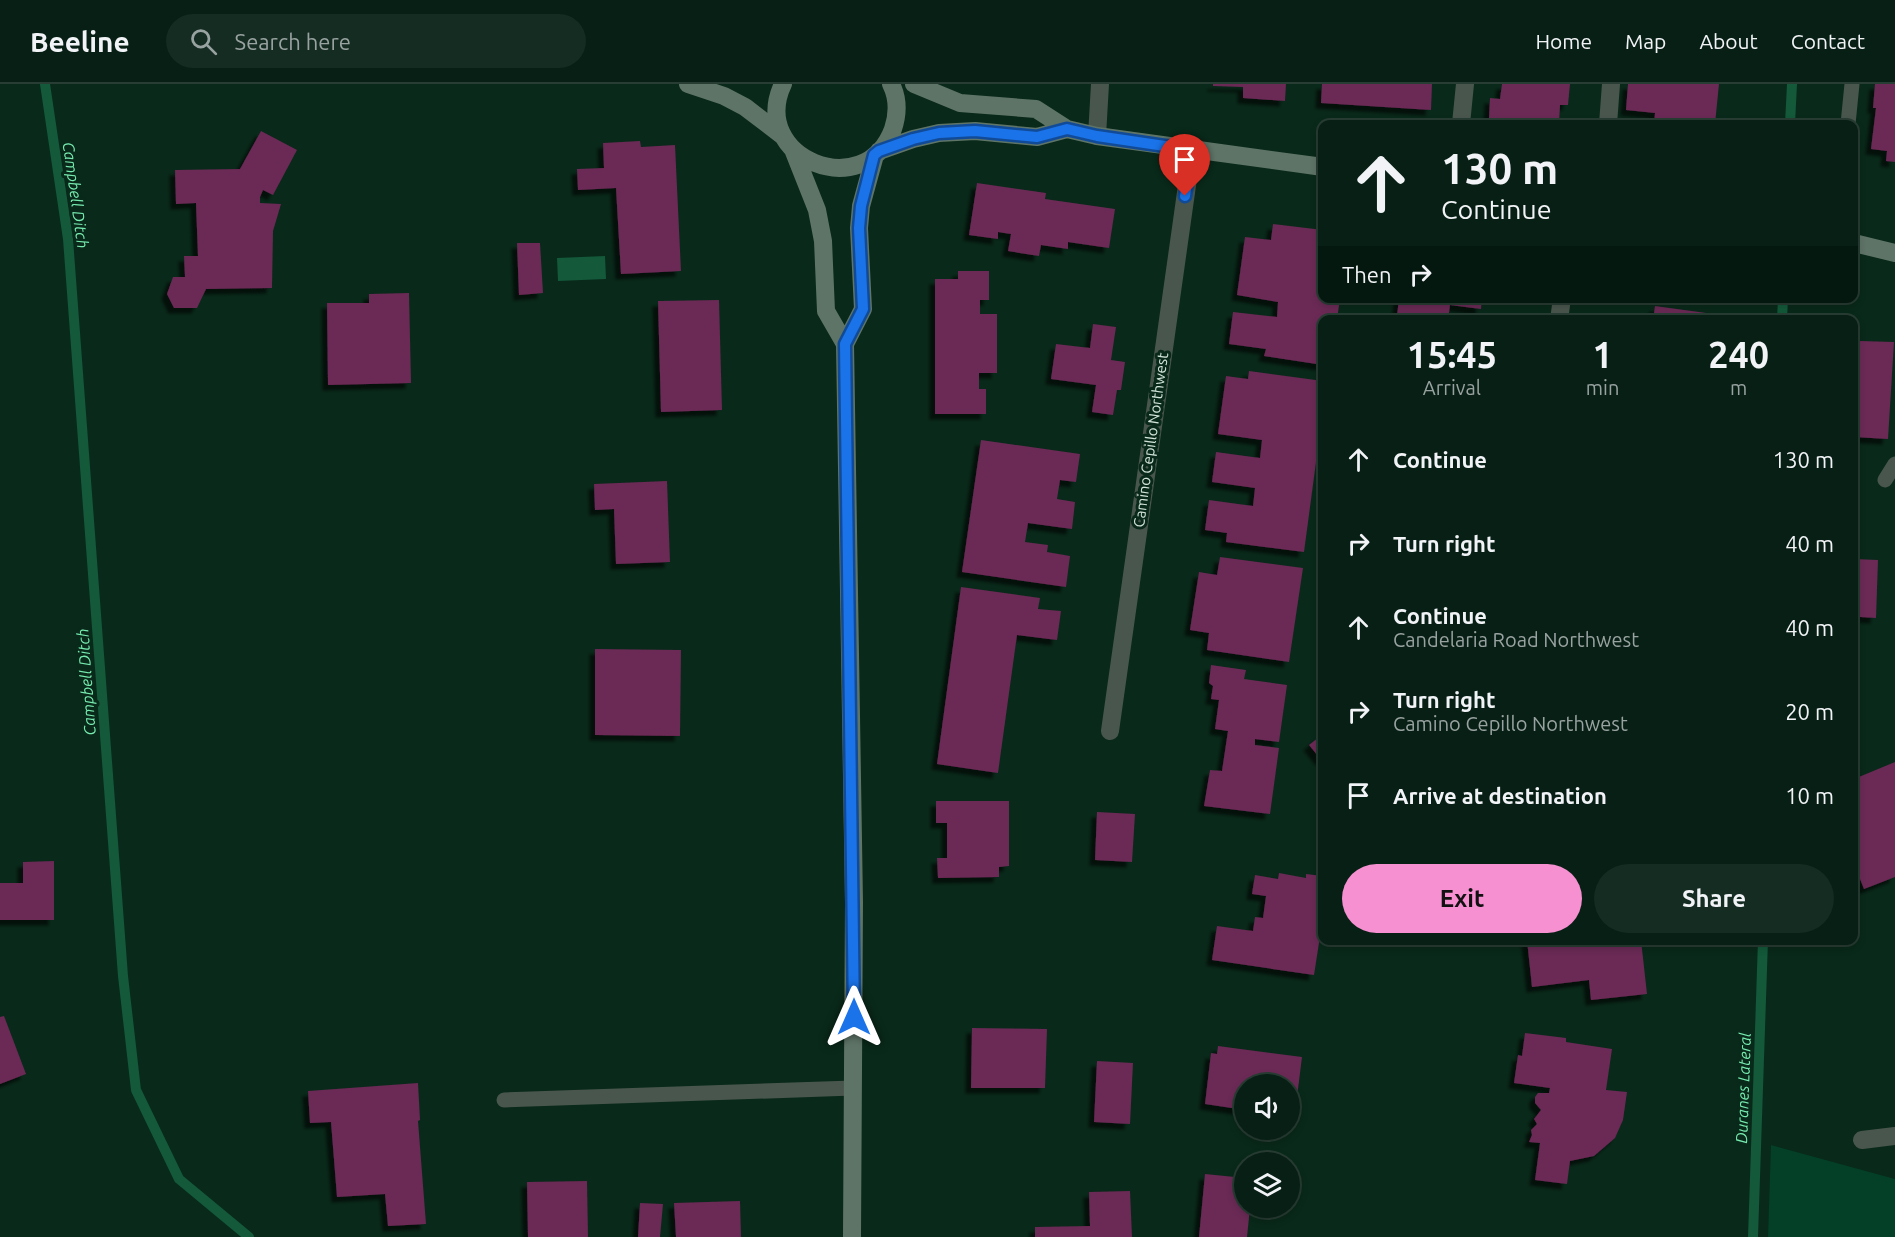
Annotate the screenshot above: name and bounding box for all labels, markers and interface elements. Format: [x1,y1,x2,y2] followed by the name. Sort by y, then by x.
[166,14,586,68] search box
[187,25,220,58] icon: search
[30,26,130,57] text: Beeline
[235,29,351,54] text: Search here
[1535,29,1592,53] text: Home
[1625,29,1666,53] text: Map
[1699,29,1758,53] text: About
[1791,29,1865,53] text: Contact
[1159,134,1210,196] pin
[60,141,92,249] water label: Campbell Ditch
[1168,143,1201,176] icon: arrive
[1342,144,1420,222] icon: ahead
[1441,145,1558,192] text: 130 m
[1441,194,1552,224] text: Continue
[1404,258,1437,291] icon: right
[1342,262,1392,287] text: Then
[1407,334,1497,375] text: 15:45
[1592,334,1613,375] text: 1
[1708,334,1769,375] text: 240
[1130,351,1171,528] street label: Camino Cepillo Northwest
[1423,376,1481,399] text: Arrival
[1586,376,1619,399] text: min
[1730,376,1747,399] text: m
[1342,443,1375,476] icon: ahead
[1393,447,1487,472] text: Continue
[1773,447,1834,472] text: 130 m
[1342,527,1375,560] icon: right
[1393,531,1495,556] text: Turn right
[1785,531,1834,556] text: 40 m
[1393,603,1487,628] text: Continue
[1342,611,1375,644] icon: ahead
[1785,615,1834,640] text: 40 m
[73,628,99,736] water label: Campbell Ditch
[1393,628,1639,651] text: Candelaria Road Northwest
[1393,687,1495,712] text: Turn right
[1342,695,1375,728] icon: right
[1785,699,1834,724] text: 20 m
[1393,712,1628,735] text: Camino Cepillo Northwest
[1342,779,1375,812] icon: arrive
[1393,783,1607,808] text: Arrive at destination
[1785,783,1834,808] text: 10 m
[1342,864,1582,933] button: Exit
[1594,864,1834,933] button: Share
[822,985,886,1049] position arrow
[1732,1032,1754,1144] water label: Duranes Lateral
[1234,1074,1300,1218] map controls
[1234,1074,1300,1140] button: sound
[1234,1152,1300,1218] button: layers

